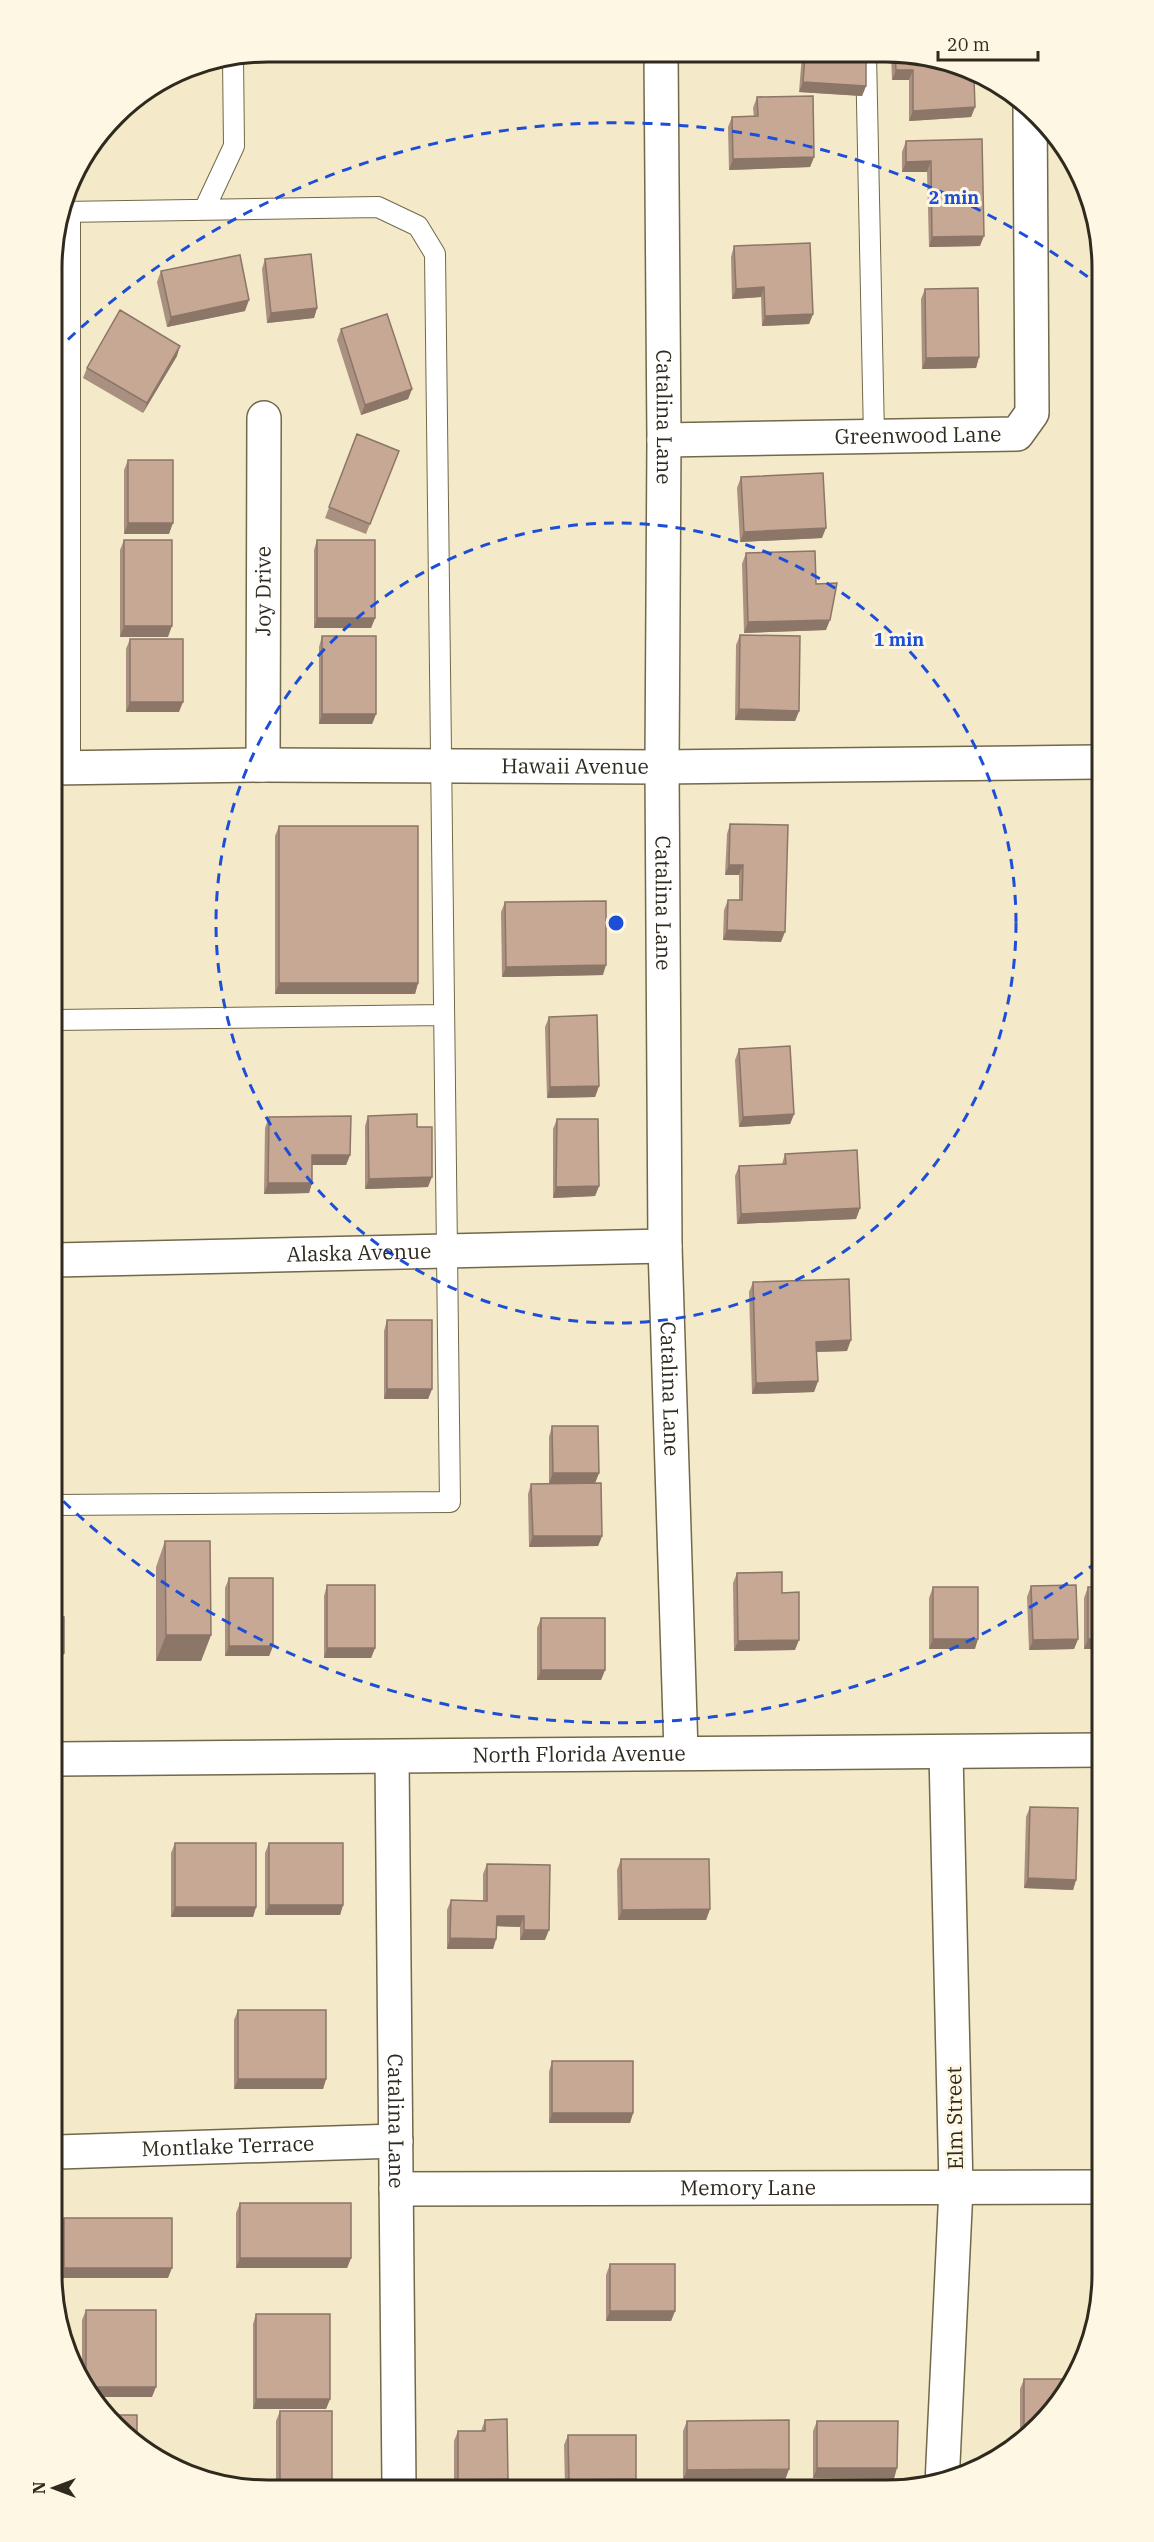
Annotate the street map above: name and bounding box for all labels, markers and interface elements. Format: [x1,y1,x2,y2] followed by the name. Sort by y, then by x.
[938,24,1038,62] scale bar
[947,33,990,56] text: 20 m
[929,186,979,209] text: 2 min
[650,349,679,485] street label: Catalina Lane
[834,419,1002,450] street label: Greenwood Lane
[248,546,277,636] street label: Joy Drive
[874,628,924,651] text: 1 min
[501,751,649,780] street label: Hawaii Avenue
[649,835,678,971] street label: Catalina Lane
[606,913,626,933] centre of rings
[286,1236,432,1268] street label: Alaska Avenue
[654,1321,687,1457] street label: Catalina Lane
[472,1739,686,1768] street label: North Florida Avenue
[382,2053,411,2189] street label: Catalina Lane
[939,2066,969,2170] street label: Elm Street
[141,2129,315,2162] street label: Montlake Terrace
[680,2173,816,2201] street label: Memory Lane
[24,2458,84,2518] north arrow
[29,2482,49,2494] text: N

